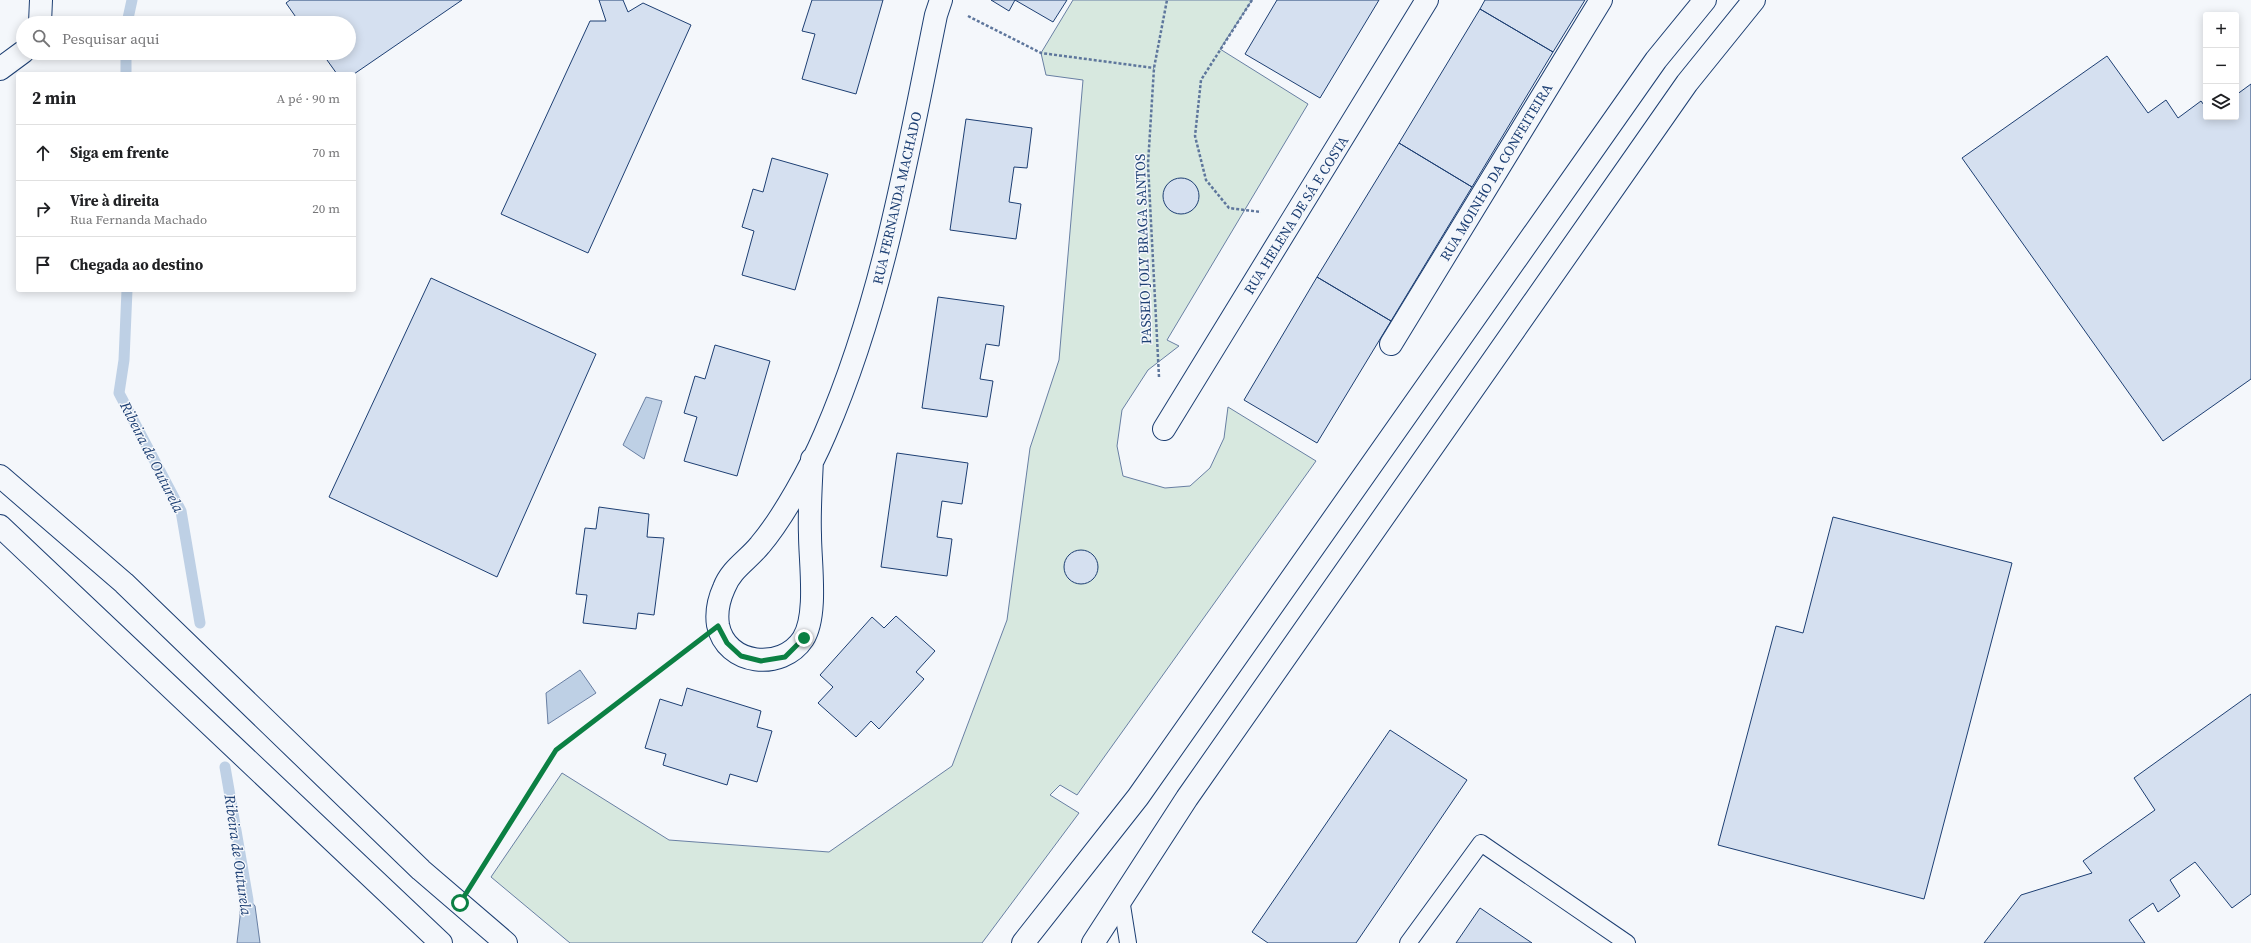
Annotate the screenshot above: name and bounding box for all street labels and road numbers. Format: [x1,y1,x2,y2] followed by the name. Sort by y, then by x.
[1435,79,1557,265] street label: RUA MOINHO DA CONFEITEIRA
[867,109,927,286] street label: RUA FERNANDA MACHADO
[1239,131,1353,298] street label: RUA HELENA DE SÁ E COSTA
[1130,153,1156,345] street label: PASSEIO JOLY BRAGA SANTOS

